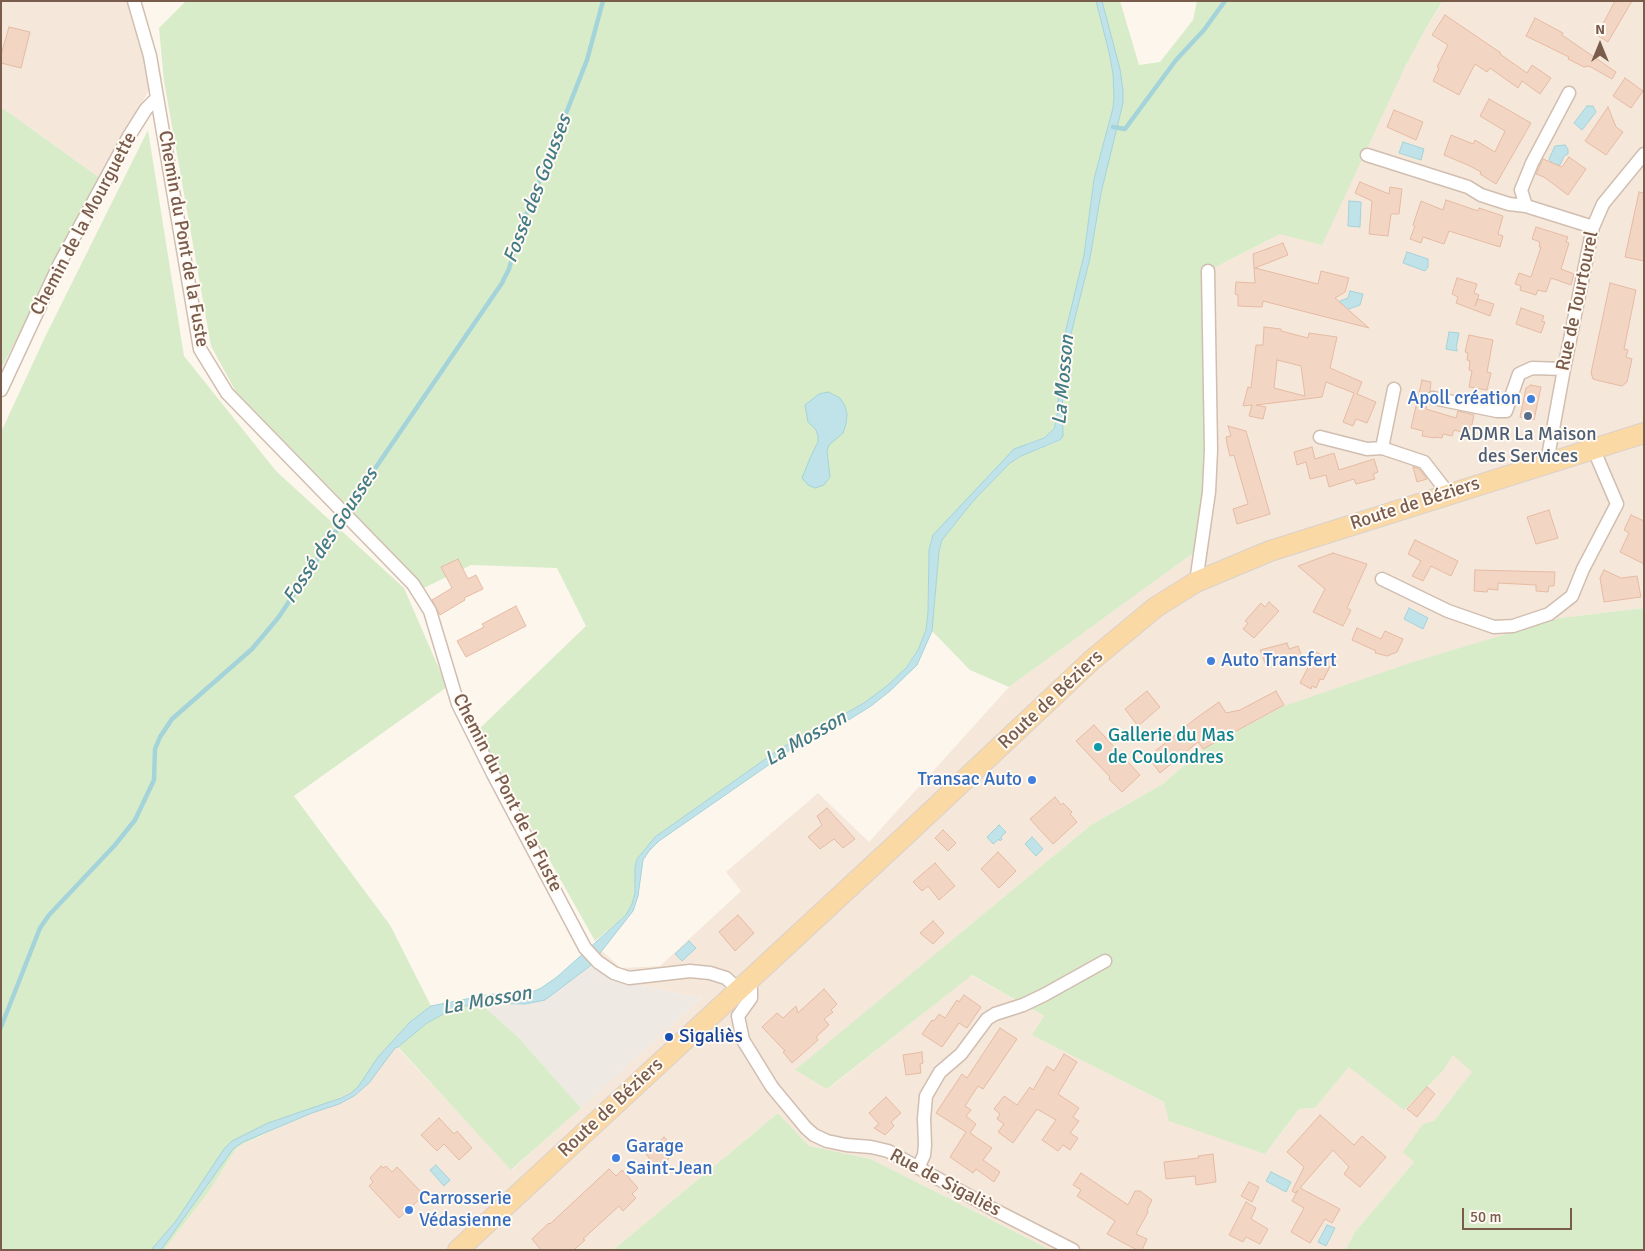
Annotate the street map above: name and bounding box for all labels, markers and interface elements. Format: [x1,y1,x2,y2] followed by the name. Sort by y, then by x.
[1575,20,1625,70] north arrow
[1595,21,1605,38] text: N
[499,112,577,266] water label: Fossé des Gousses
[26,128,142,320] street label: Chemin de la Mourguette
[153,129,213,349] street label: Chemin du Pont de la Fuste
[1552,229,1604,373] street label: Rue de Tourtourel
[1048,334,1080,426] water label: La Mosson
[1408,388,1521,410] place label: Apoll création
[1525,393,1537,405] marker: Apoll création
[1522,410,1534,422] marker: ADMR La Maison des Services
[1459,424,1597,468] place label: ADMR La Maison des Services
[278,464,384,608] water label: Fossé des Gousses
[1347,472,1483,536] street label: Route de Béziers
[994,646,1108,754] street label: Route de Béziers
[1221,650,1337,672] place label: Auto Transfert
[1205,655,1217,667] marker: Auto Transfert
[447,690,567,896] street label: Chemin du Pont de la Fuste
[761,706,851,772] water label: La Mosson
[1108,725,1234,769] place label: Gallerie du Mas de Coulondres
[1092,741,1104,753] marker: Gallerie du Mas de Coulondres
[918,769,1022,791] place label: Transac Auto
[1026,774,1038,786] marker: Transac Auto
[441,981,533,1021] water label: La Mosson
[679,1026,743,1048] place label: Sigaliès
[663,1031,675,1043] marker: Sigaliès
[554,1054,668,1162] street label: Route de Béziers
[626,1136,713,1180] place label: Garage Saint-Jean
[886,1144,1004,1222] street label: Rue de Sigaliès
[610,1152,622,1164] marker: Garage Saint-Jean
[419,1188,512,1232] place label: Carrosserie Védasienne
[1465,1198,1575,1230] scale bar
[403,1204,415,1216] marker: Carrosserie Védasienne
[1470,1208,1501,1226] text: 50 m

